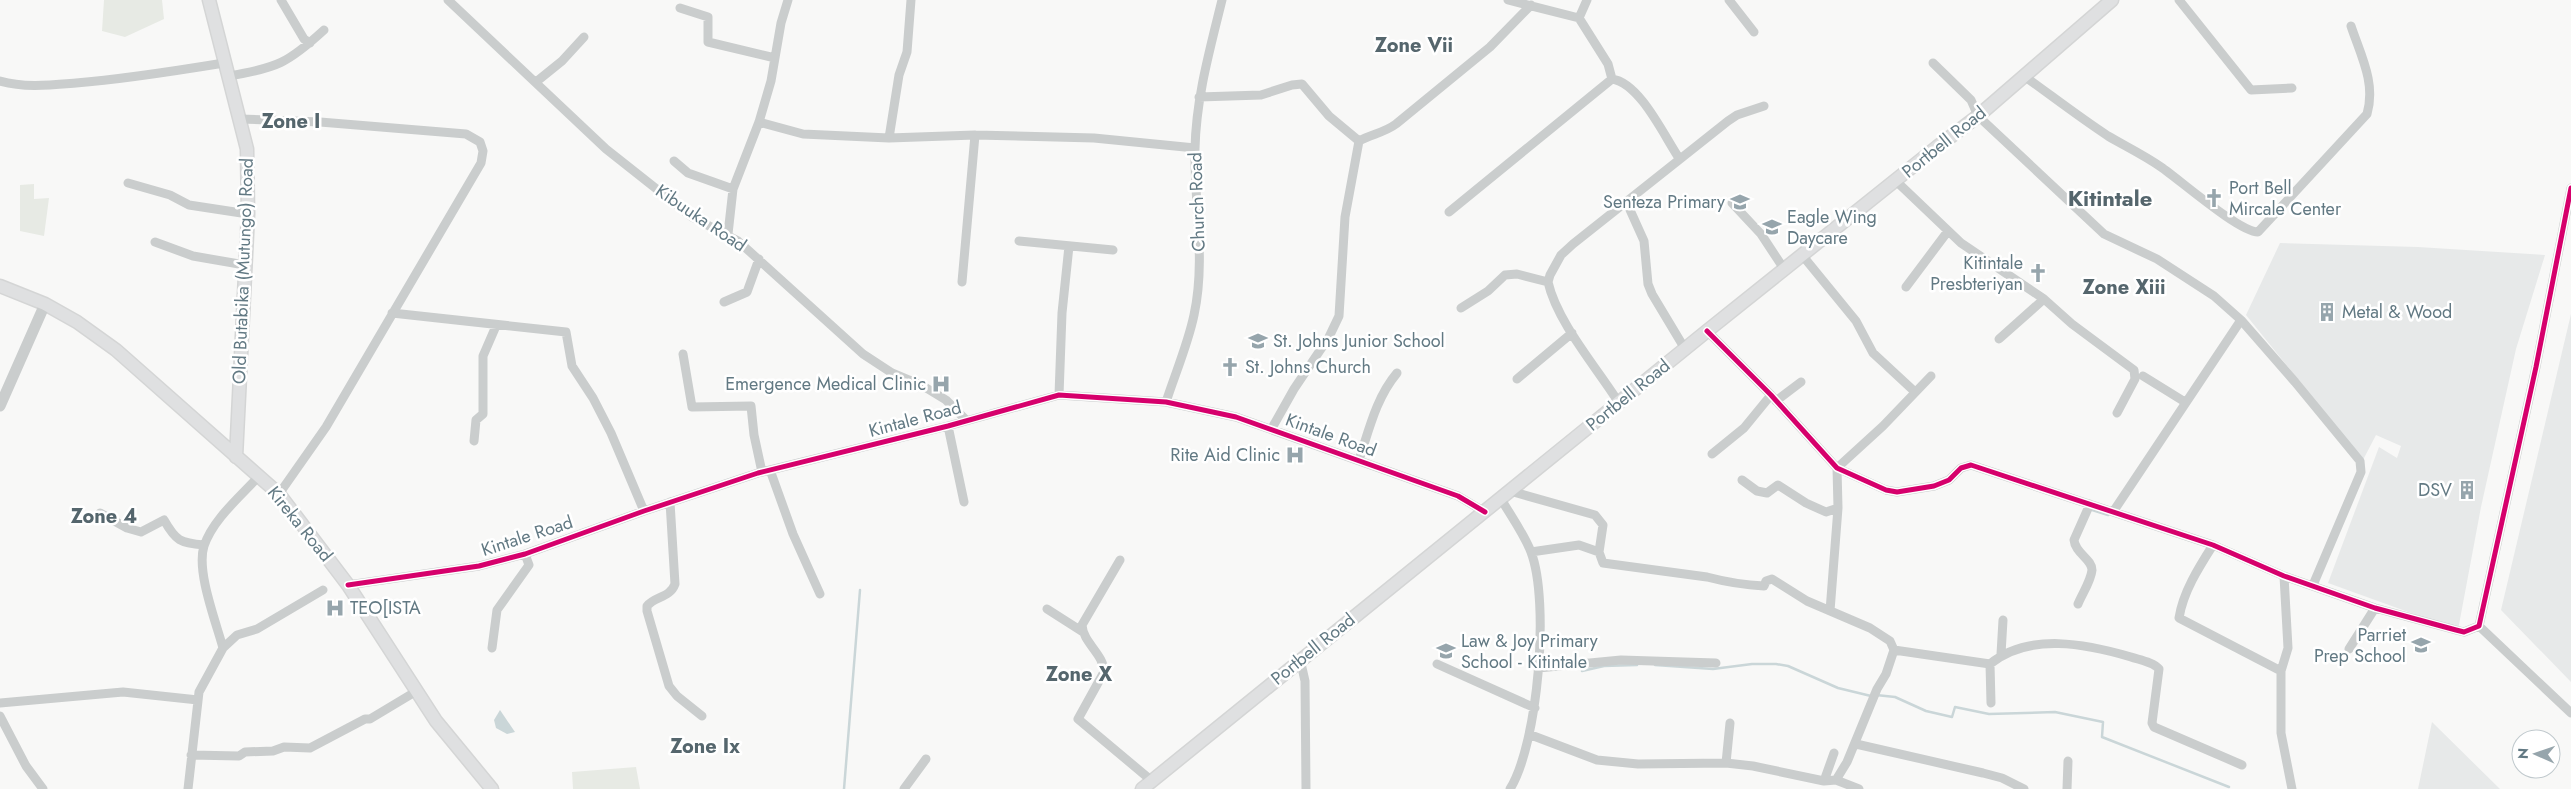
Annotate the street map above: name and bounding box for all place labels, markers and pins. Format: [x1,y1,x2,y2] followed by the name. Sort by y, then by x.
[2229,175,2342,222] place label: Port Bell Mircale Center
[2203,187,2225,209] church icon: Port Bell Mircale Center
[1603,189,1725,215] place label: Senteza Primary
[1729,191,1751,213] school or university icon: Senteza Primary
[1787,204,1877,251] place label: Eagle Wing Daycare
[1761,216,1783,238] school or university icon: Eagle Wing Daycare
[1930,250,2023,297] place label: Kitintale Presbteriyan
[2027,262,2049,284] church icon: Kitintale Presbteriyan
[2342,299,2452,325] place label: Metal & Wood
[2316,301,2338,323] building icon: Metal & Wood
[1273,328,1445,354] place label: St. Johns Junior School
[1247,330,1269,352] school or university icon: St. Johns Junior School
[1245,354,1371,380] place label: St. Johns Church
[1219,356,1241,378] church icon: St. Johns Church
[725,371,926,397] place label: Emergence Medical Clinic
[930,373,952,395] hospital icon: Emergence Medical Clinic
[1170,442,1280,468] place label: Rite Aid Clinic
[1284,444,1306,466] hospital icon: Rite Aid Clinic
[2418,477,2452,503] place label: DSV
[2456,479,2478,501] building icon: DSV
[350,595,421,621] place label: TEO[ISTA
[324,597,346,619] hospital icon: TEO[ISTA
[2314,622,2407,669] place label: Parriet Prep School
[1461,628,1598,675] place label: Law & Joy Primary School - Kitintale
[2410,634,2432,656] school or university icon: Parriet Prep School
[1435,640,1457,662] school or university icon: Law & Joy Primary School - Kitintale

